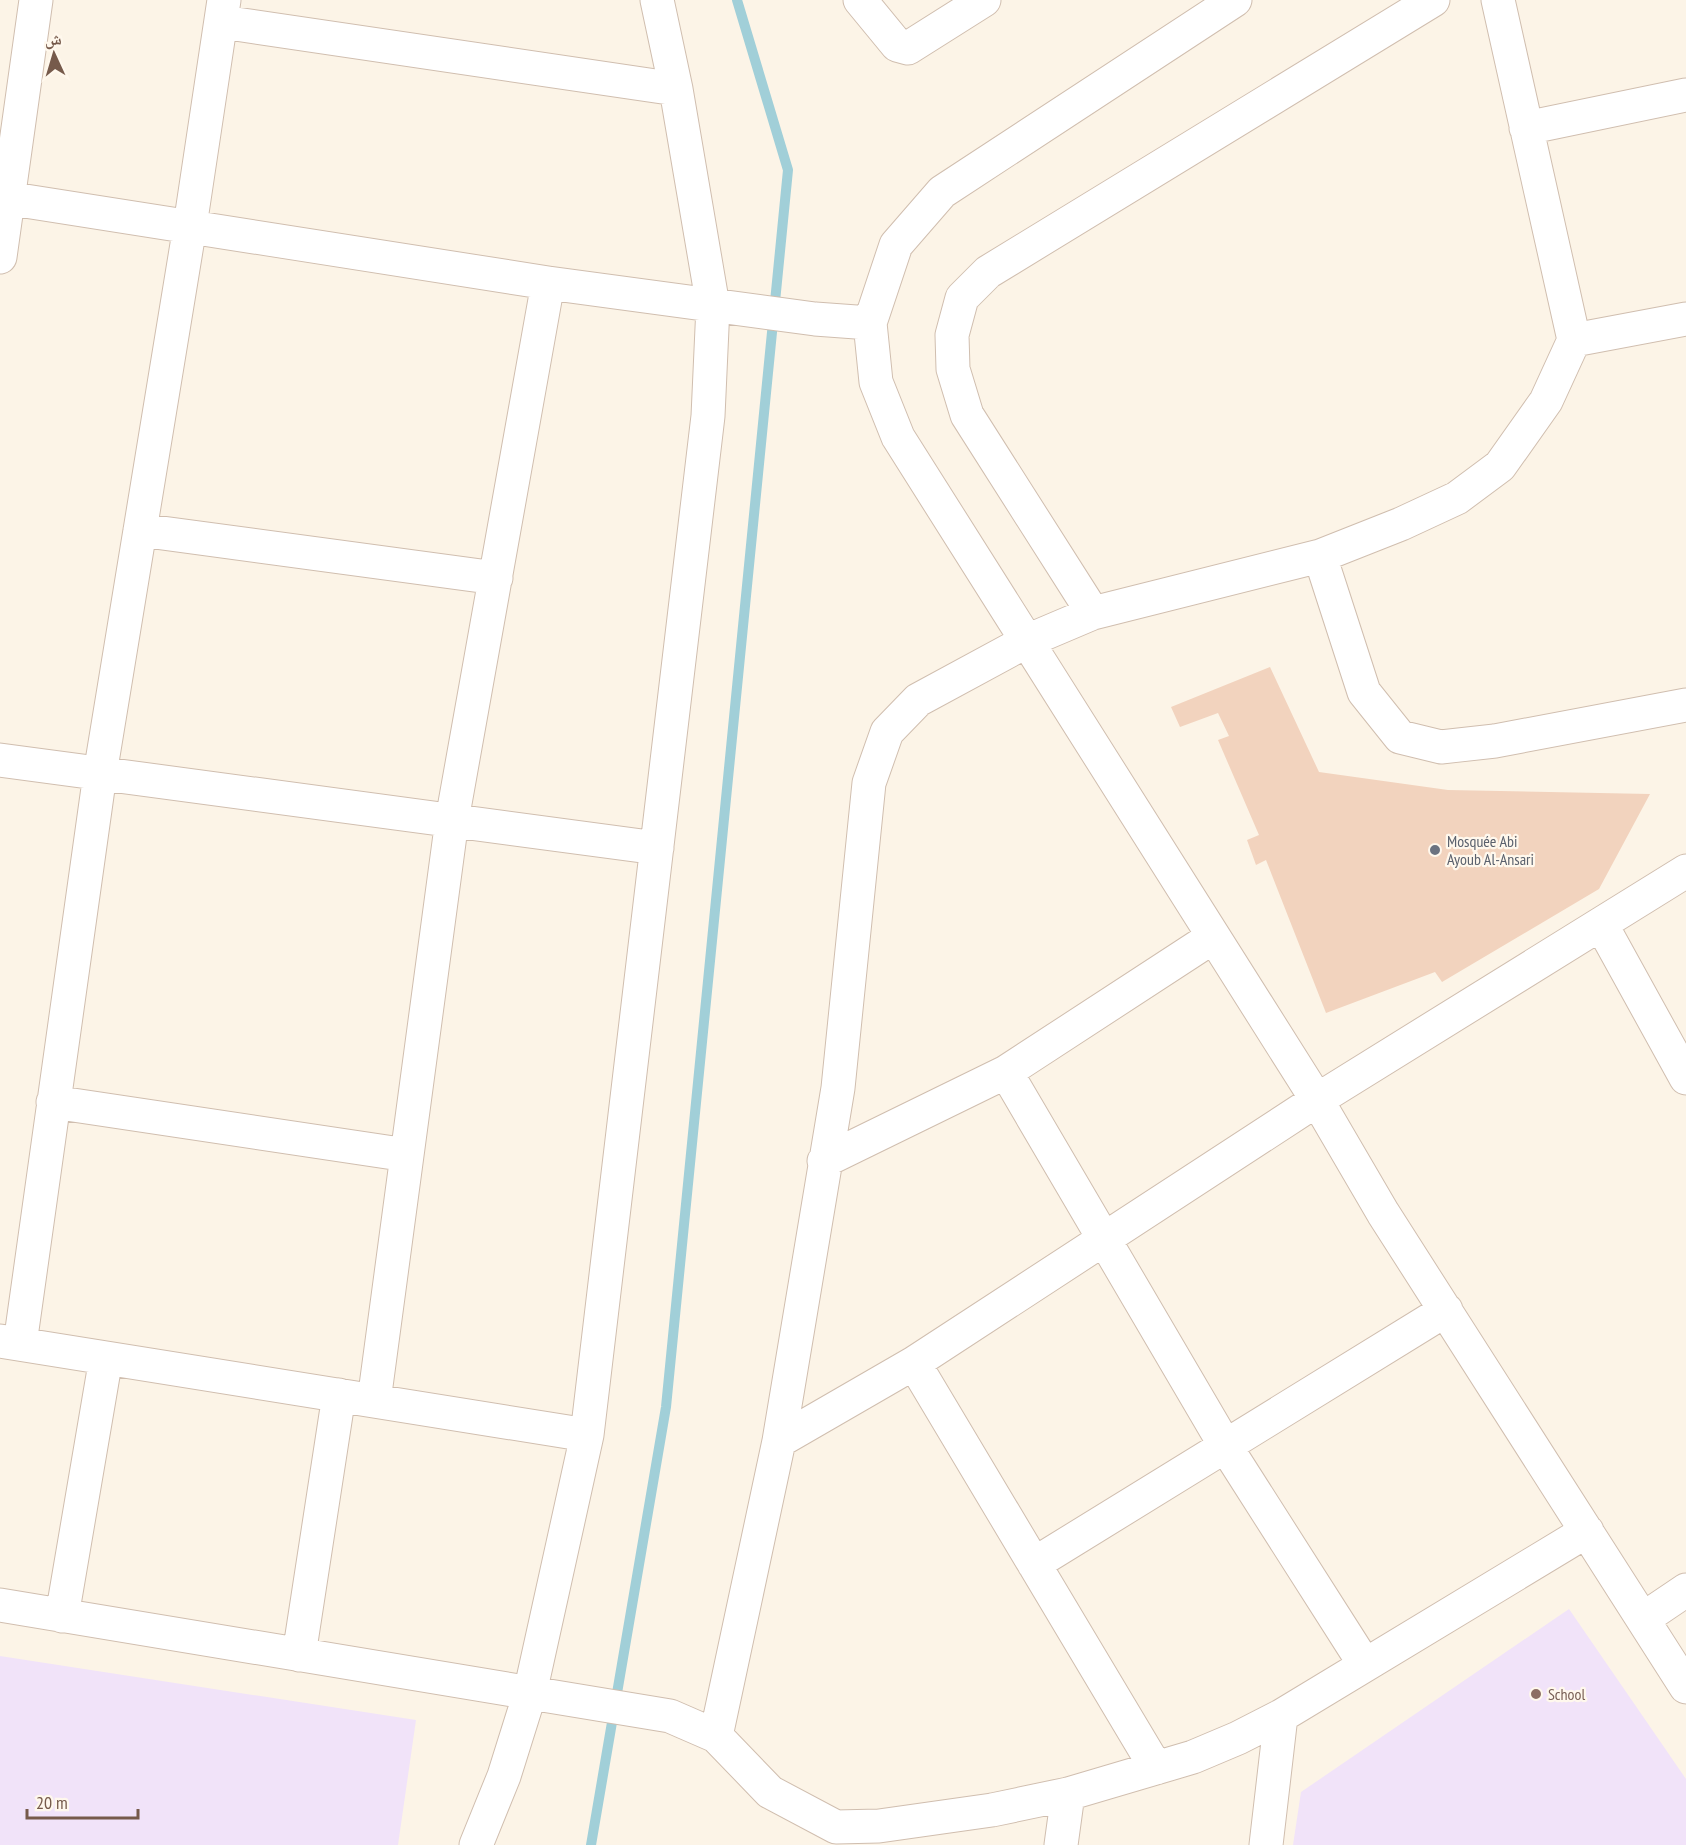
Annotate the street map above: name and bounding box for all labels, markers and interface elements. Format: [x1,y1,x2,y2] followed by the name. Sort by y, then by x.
[24,24,84,84] north arrow
[44,28,62,50] text: ش
[1447,831,1534,869] place label: Mosquée Abi Ayoub Al-Ansari
[1428,843,1442,857] marker: Mosquée Abi Ayoub Al-Ansari
[1548,1684,1585,1704] place label: School
[1529,1687,1543,1701] marker: School
[27,1782,138,1820] scale bar
[36,1791,68,1814] text: 20 m

